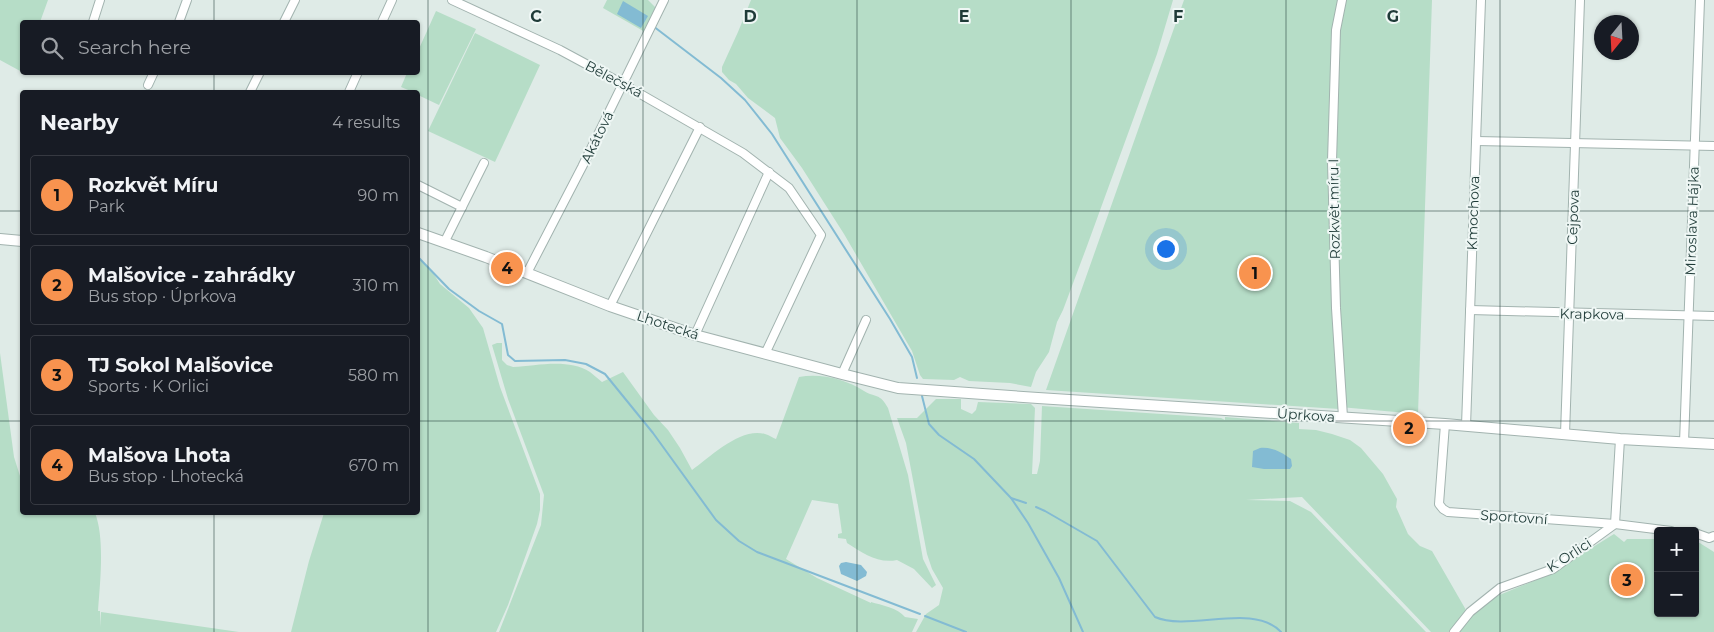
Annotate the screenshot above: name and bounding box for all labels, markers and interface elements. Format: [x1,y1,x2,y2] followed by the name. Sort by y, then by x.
[530,7,542,26] text: C
[743,7,757,26] text: D
[959,7,969,26] text: E
[1173,7,1183,26] text: F
[1387,7,1399,26] text: G
[1594,15,1639,60] north arrow
[20,20,420,75] search box
[38,34,66,62] icon: search
[78,36,191,59] text: Search here
[582,56,646,102] street label: Bělečská
[577,108,617,166] street label: Akátová
[40,110,119,135] text: Nearby
[332,113,400,132] text: 4 results
[1324,159,1344,259] street label: Rozkvět míru I
[1681,166,1703,276] street label: Miroslava Hájka
[88,174,218,197] text: Rozkvět Míru
[1463,175,1483,251] street label: Kmochova
[54,186,60,205] text: 1
[357,186,399,205] text: 90 m
[1563,189,1583,245] street label: Cejpova
[88,197,125,216] text: Park
[1153,236,1179,262] your location
[491,249,523,287] pin: 4
[1239,254,1271,292] pin: 1
[88,264,295,287] text: Malšovice - zahrádky
[52,276,62,295] text: 2
[352,276,399,295] text: 310 m
[88,287,237,306] text: Bus stop · Úprkova
[1559,304,1625,324] street label: Krapkova
[634,306,702,344] street label: Lhotecká
[88,354,273,377] text: TJ Sokol Malšovice
[52,366,62,385] text: 3
[348,366,399,385] text: 580 m
[88,377,209,396] text: Sports · K Orlici
[1276,404,1336,426] street label: Úprkova
[1393,409,1425,447] pin: 2
[88,444,231,467] text: Malšova Lhota
[51,456,63,475] text: 4
[349,456,399,475] text: 670 m
[88,467,244,486] text: Bus stop · Lhotecká
[1480,506,1550,528] street label: Sportovní
[1654,527,1699,617] map controls
[1654,527,1699,572] button: +
[1543,534,1595,576] street label: K Orlici
[1611,561,1643,599] pin: 3
[1654,572,1699,617] button: −

